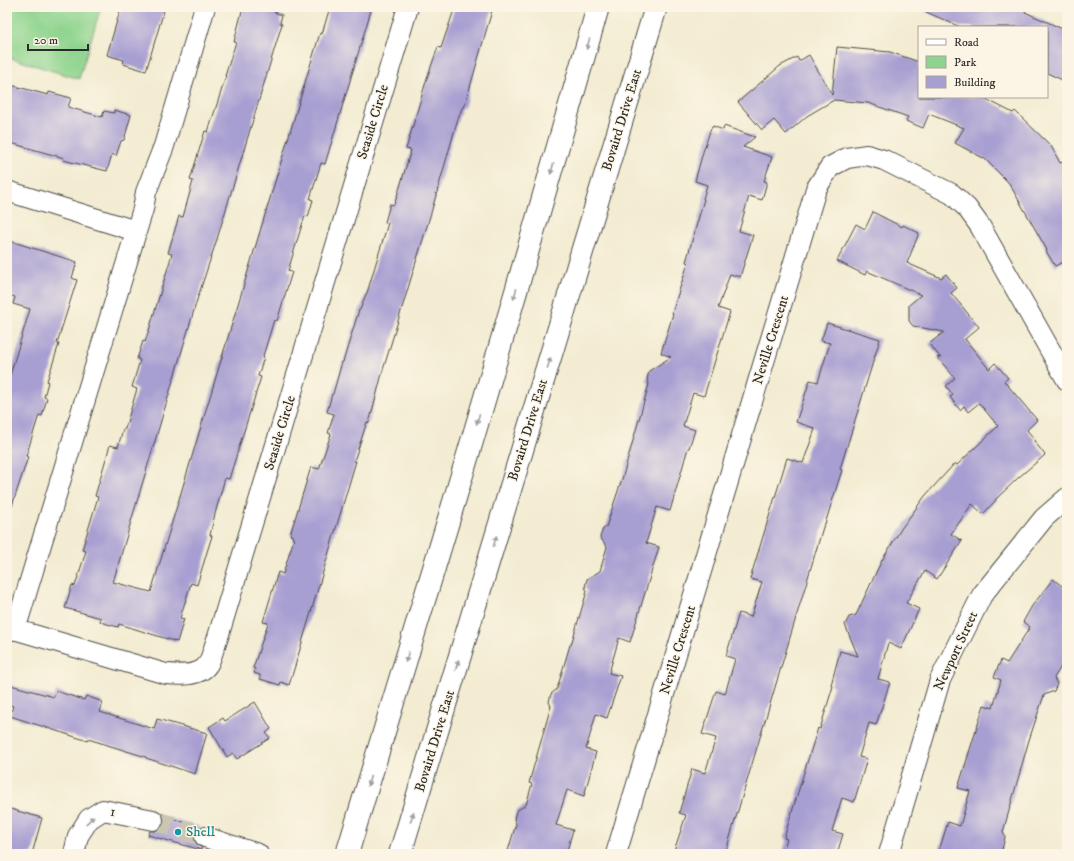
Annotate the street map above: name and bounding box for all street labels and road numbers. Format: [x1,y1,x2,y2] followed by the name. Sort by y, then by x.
[598,66,646,173] street label: Bovaird Drive East
[353,82,393,162] street label: Seaside Circle
[749,293,793,387] street label: Neville Crescent
[504,376,552,483] street label: Bovaird Drive East
[260,393,300,473] street label: Seaside Circle
[656,603,700,697] street label: Neville Crescent
[930,608,982,694] street label: Newport Street
[411,687,459,794] street label: Bovaird Drive East
[109,803,117,821] street label: 1

